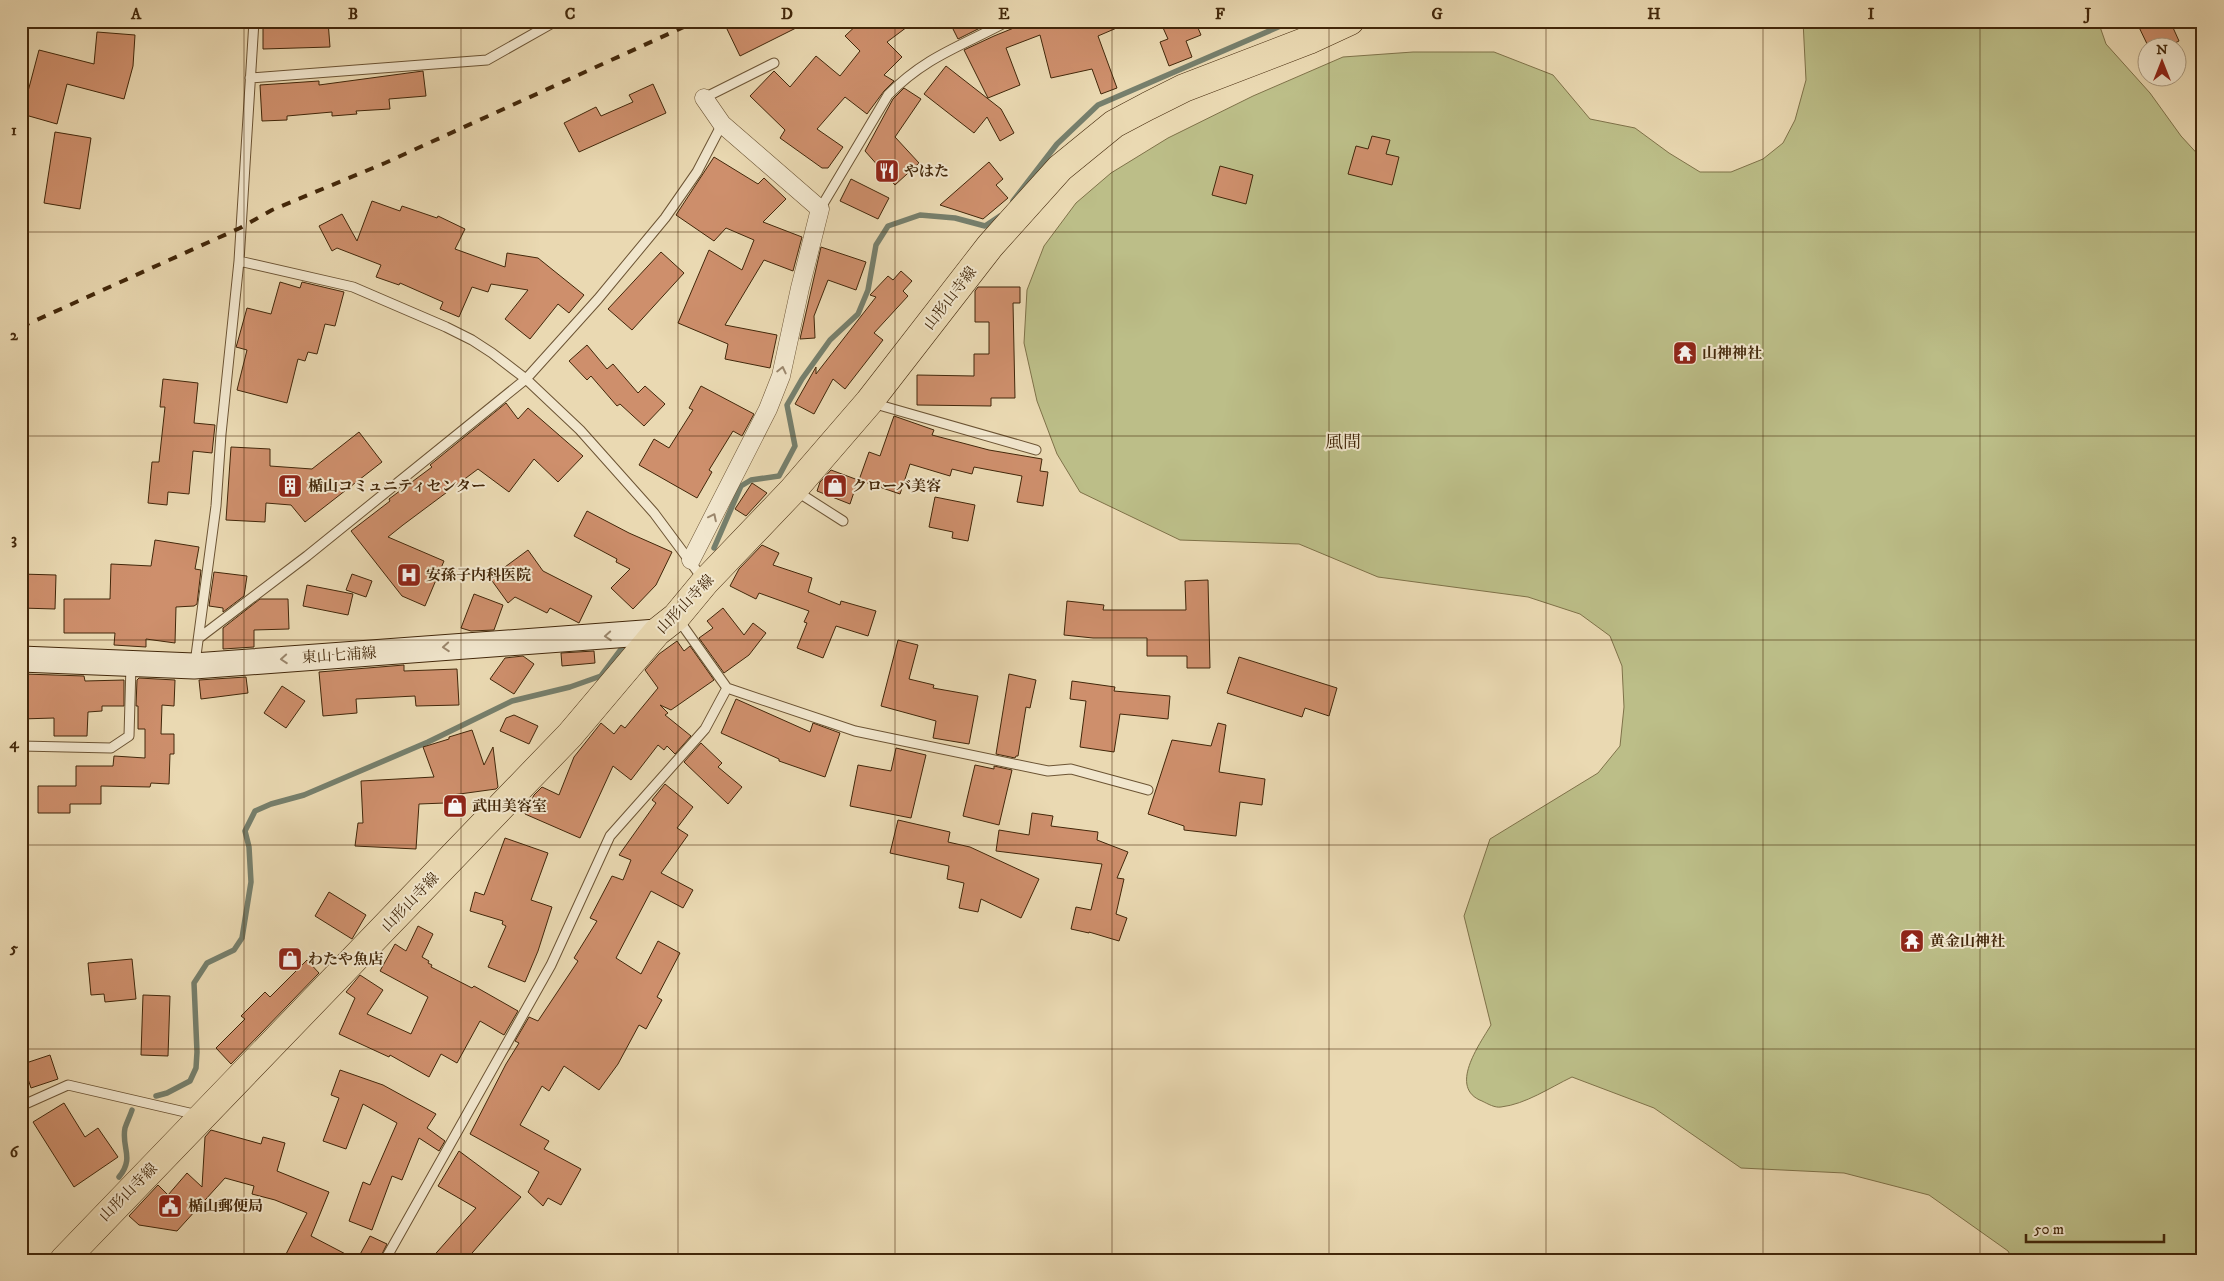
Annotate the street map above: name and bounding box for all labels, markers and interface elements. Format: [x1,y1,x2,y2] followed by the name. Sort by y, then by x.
[130,4,142,24] text: A
[348,4,358,24] text: B
[565,4,575,24] text: C
[781,4,793,24] text: D
[998,4,1010,24] text: E
[1215,4,1225,24] text: F
[1431,4,1443,24] text: G
[1647,4,1661,24] text: H
[1868,4,1875,24] text: I
[2083,4,2092,24] text: J
[2136,38,2186,88] north arrow
[2156,41,2168,59] text: N
[11,120,17,140] text: 1
[874,158,900,184] restaurant icon: やはた
[904,162,949,181] place label: やはた
[920,263,981,334] street label: 山形山寺線
[10,325,19,345] text: 2
[1672,340,1698,366] temple icon: 山神神社
[1702,344,1762,363] place label: 山神神社
[776,366,787,375] one-way arrow
[1325,432,1361,454] district label: 風間
[277,473,303,499] building icon: 楯山コミュニティセンター
[822,473,848,499] shop icon: クローバ美容
[308,477,486,496] place label: 楯山コミュニティセンター
[852,477,941,496] place label: クローバ美容
[707,513,717,522] one-way arrow
[11,529,17,549] text: 3
[396,562,422,588] hospital icon: 安孫子内科医院
[426,566,531,585] place label: 安孫子内科医院
[652,571,718,638] street label: 山形山寺線
[604,630,612,641] one-way arrow
[442,642,450,653] one-way arrow
[301,643,377,668] street label: 東山七浦線
[280,654,288,665] one-way arrow
[8,733,19,753] text: 4
[442,793,468,819] shop icon: 武田美容室
[472,797,547,816] place label: 武田美容室
[377,869,443,936] street label: 山形山寺線
[1899,928,1925,954] temple icon: 黄金山神社
[1930,932,2005,951] place label: 黄金山神社
[9,938,18,958] text: 5
[277,946,303,972] shop icon: わたや魚店
[308,950,383,969] place label: わたや魚店
[10,1142,20,1162] text: 6
[95,1159,162,1226] street label: 山形山寺線
[157,1193,183,1219] public building icon: 楯山郵便局
[188,1197,263,1216] place label: 楯山郵便局
[2026,1211,2164,1243] scale bar
[2034,1220,2064,1239] text: 50 m

